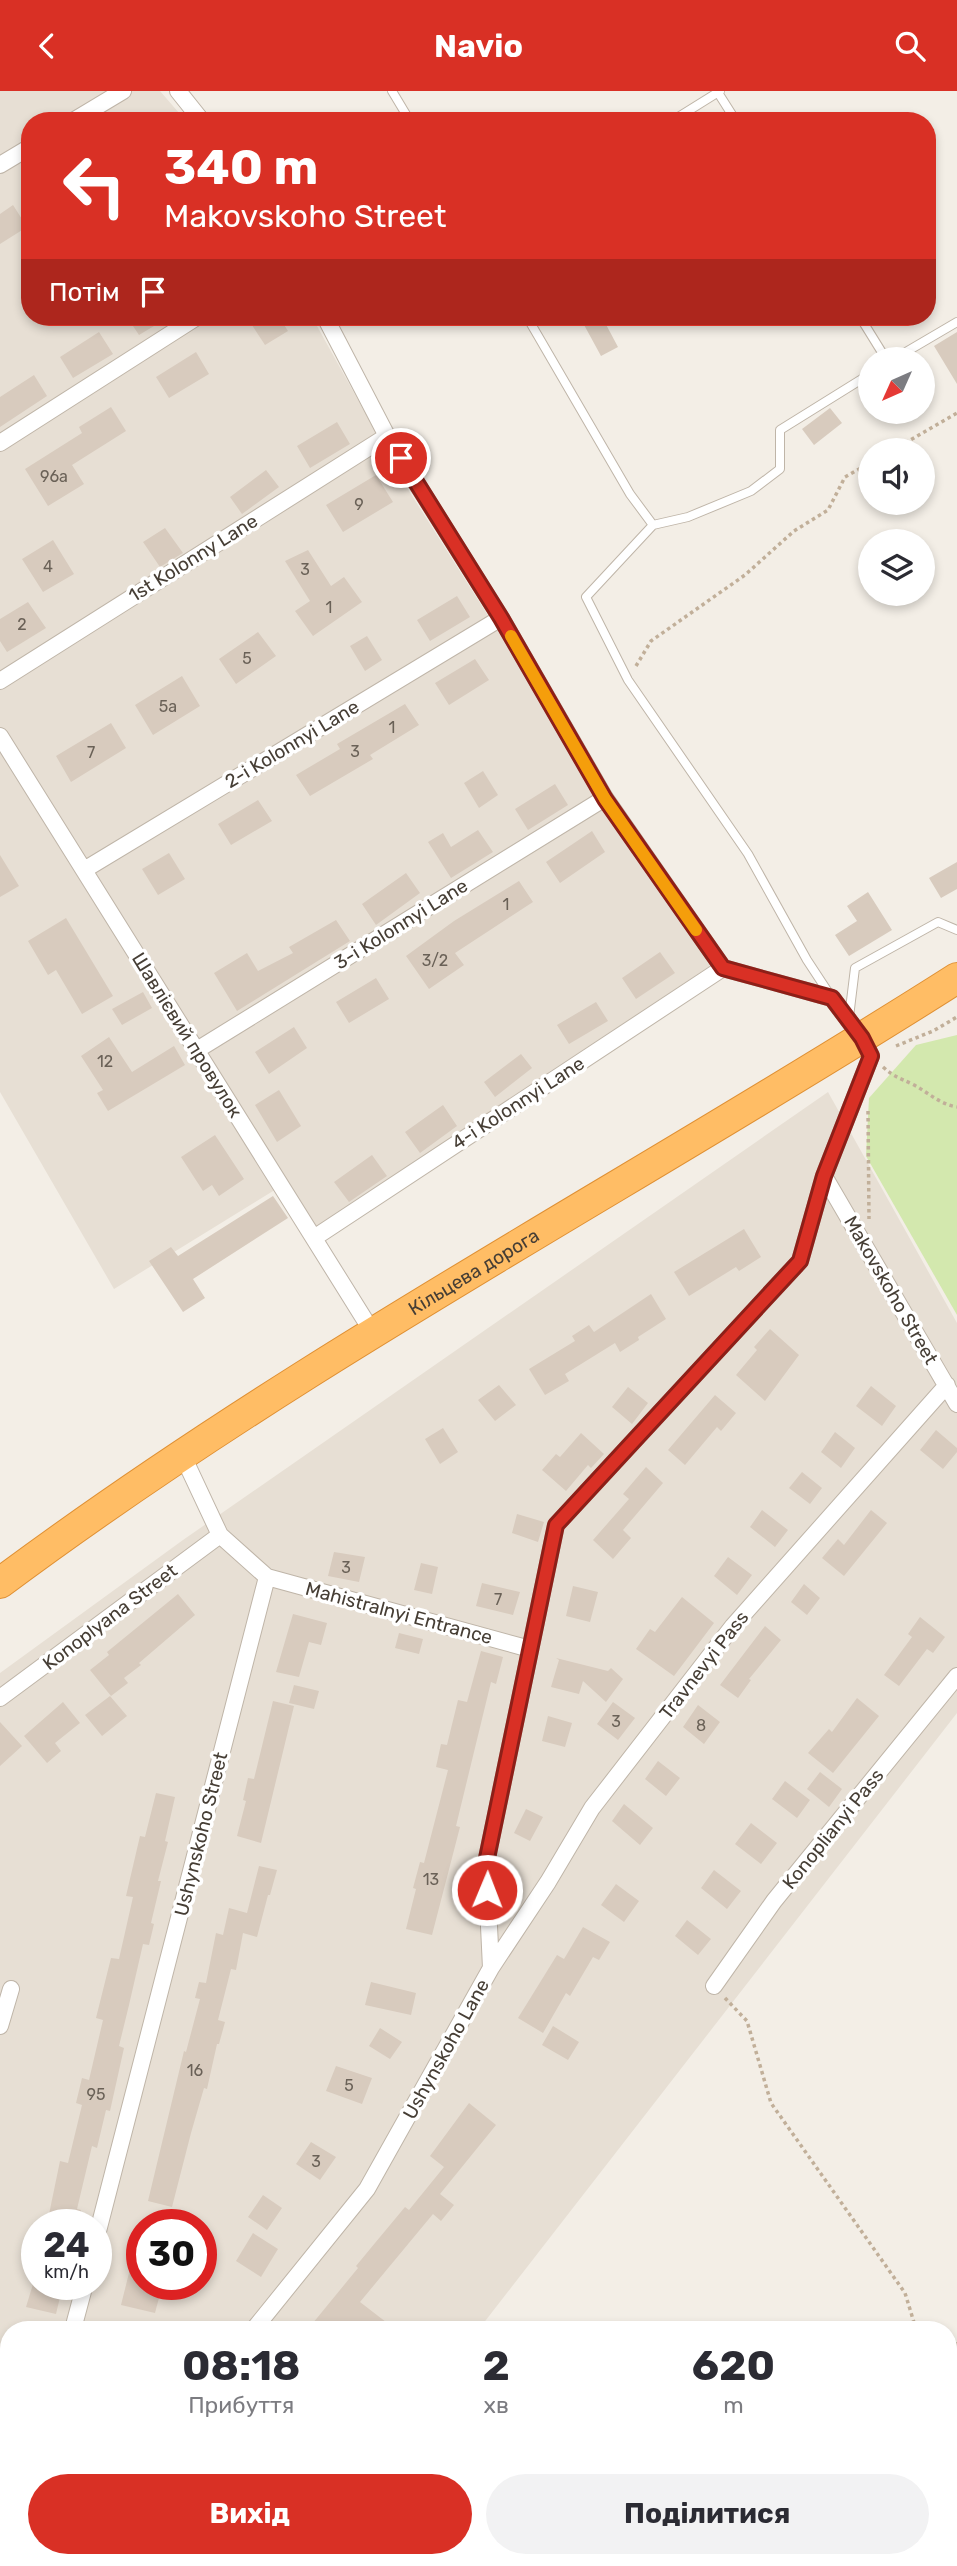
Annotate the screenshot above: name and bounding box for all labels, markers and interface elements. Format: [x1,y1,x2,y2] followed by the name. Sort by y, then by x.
[28,27,66,65] icon: back
[434,27,523,65] text: Navio
[891,27,929,65] icon: search
[164,138,318,196] text: 340 m
[49,140,140,231] icon: left
[164,197,446,235] text: Makovskoho Street
[134,273,172,311] icon: arrive
[49,277,120,308] text: Потім
[858,347,934,423] north arrow
[858,347,935,606] map controls
[371,428,431,488] pin
[858,438,935,515] button: sound
[382,439,420,477] icon: arrive
[40,467,68,486] house number: 96а
[354,495,364,514] house number: 9
[124,509,262,607] street label: 1st Kolonny Lane
[858,529,935,606] button: layers
[43,557,53,576] house number: 4
[300,560,310,579] house number: 3
[326,598,332,617] house number: 1
[17,615,27,634] house number: 2
[242,649,252,668] house number: 5
[221,695,363,793] street label: 2-i Kolonnyi Lane
[159,697,177,716] house number: 5а
[389,718,395,737] house number: 1
[350,742,360,761] house number: 3
[87,743,95,762] house number: 7
[330,874,472,974] street label: 3-i Kolonnyi Lane
[503,895,509,914] house number: 1
[127,948,247,1122] street label: Шавлієвий провулок
[422,951,448,970] house number: 3/2
[97,1052,113,1071] house number: 12
[447,1052,589,1154] street label: 4-i Kolonnyi Lane
[839,1212,943,1369] street label: Makovskoho Street
[404,1223,543,1320] street label: Кільцева дорога
[341,1558,351,1577] house number: 3
[38,1559,182,1675] street label: Konoplyana Street
[303,1577,495,1649] street label: Mahistralnyi Entrance
[494,1590,502,1609] house number: 7
[655,1606,753,1724] street label: Travnevyi Pass
[611,1712,621,1731] house number: 3
[696,1716,706,1735] house number: 8
[169,1749,233,1918] street label: Ushynskoho Street
[777,1764,889,1894] street label: Konoplianyi Pass
[450,1853,524,1927] position arrow
[423,1870,439,1889] house number: 13
[398,1975,494,2123] street label: Ushynskoho Lane
[187,2061,204,2080] house number: 16
[344,2076,354,2095] house number: 5
[87,2085,106,2104] house number: 95
[311,2152,321,2171] house number: 3
[126,2209,217,2300] speed limit sign: 30
[43,2224,90,2266] text: 24
[44,2261,89,2283] text: km/h
[182,2341,301,2391] text: 08:18
[483,2341,510,2391] text: 2
[692,2341,775,2391] text: 620
[188,2391,294,2419] text: Прибуття
[484,2391,509,2419] text: хв
[723,2391,744,2419] text: m
[28,2474,472,2554] button: Вихід
[486,2474,929,2554] button: Поділитися

